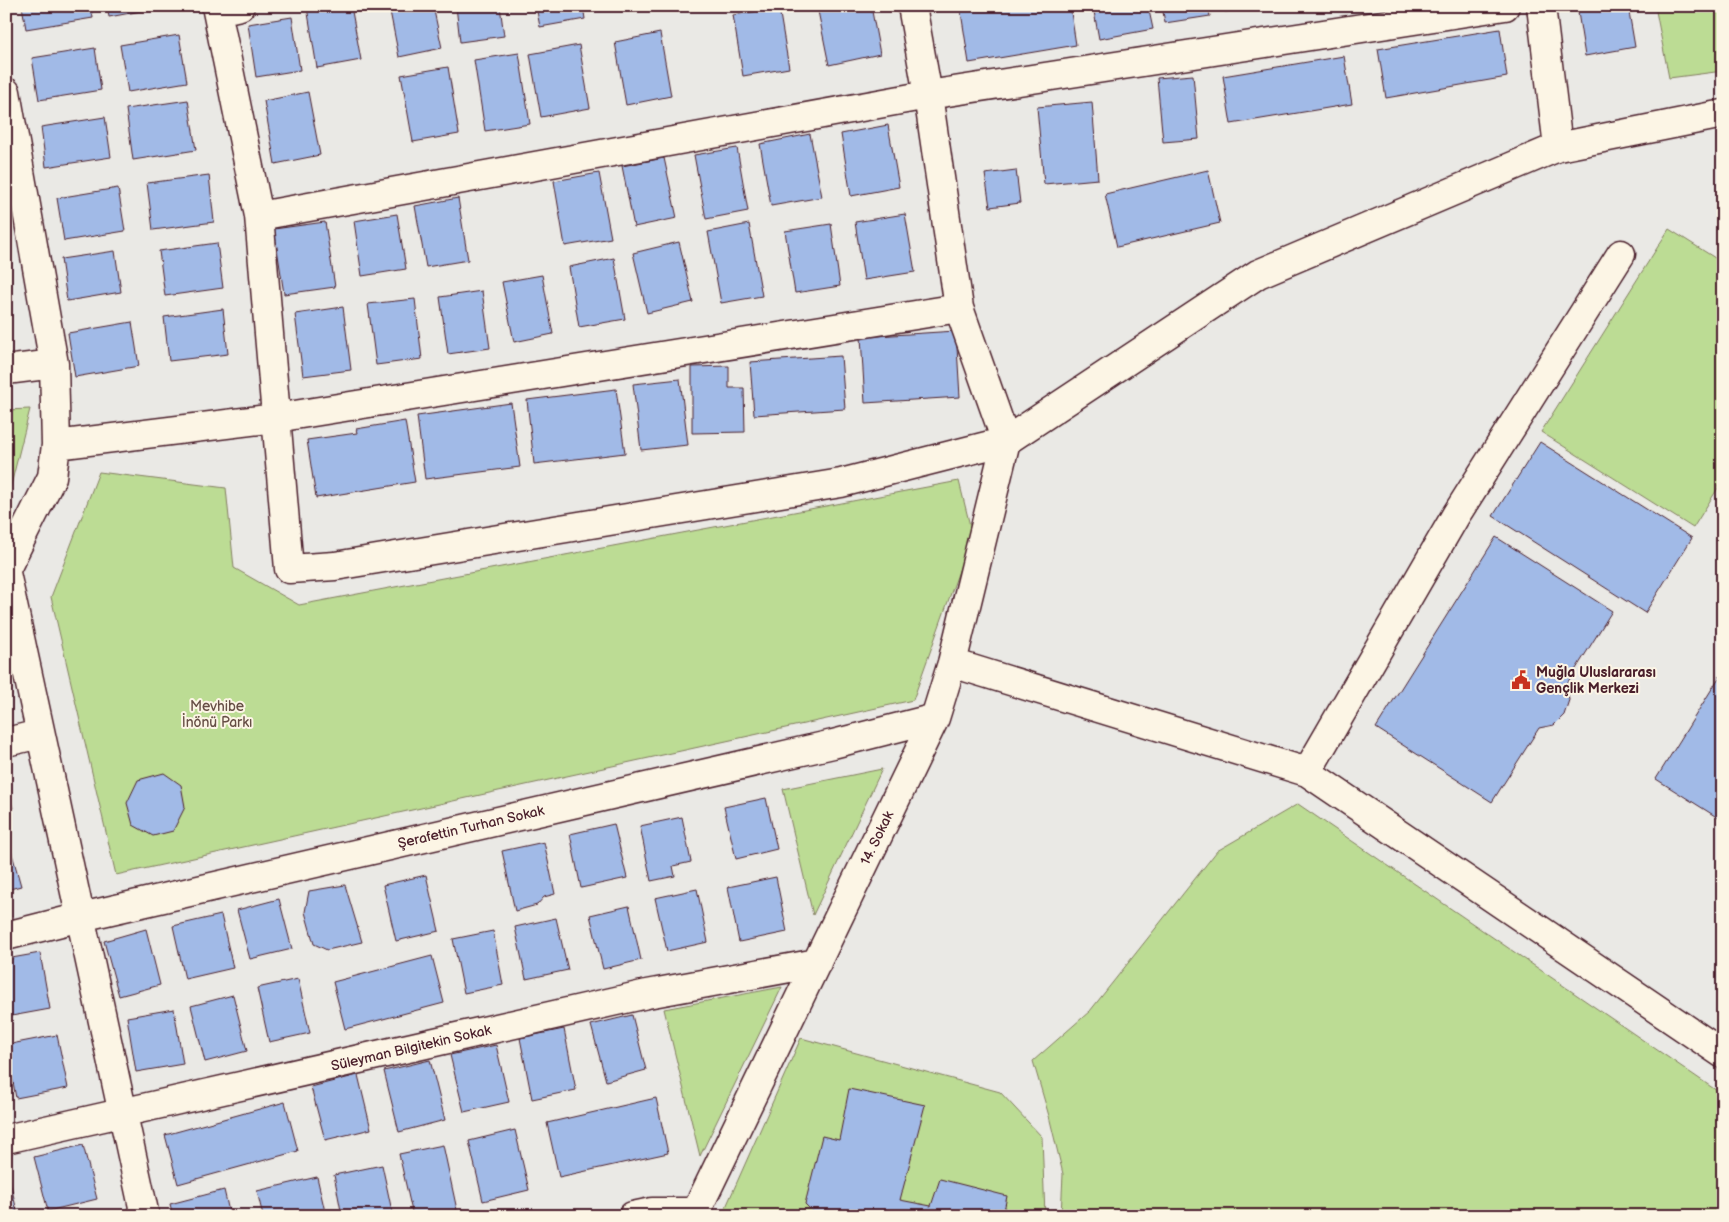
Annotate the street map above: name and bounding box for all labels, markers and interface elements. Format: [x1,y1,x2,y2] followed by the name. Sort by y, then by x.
[1536,664,1656,697] place label: Muğla Uluslararası Gençlik Merkezi
[1510,669,1532,691] public building icon: Muğla Uluslararası Gençlik Merkezi
[182,698,252,731] park label: Mevhibe İnönü Parkı
[396,802,546,852] street label: Şerafettin Turhan Sokak
[857,808,897,868] street label: 14. Sokak
[329,1021,493,1075] street label: Süleyman Bilgitekin Sokak

